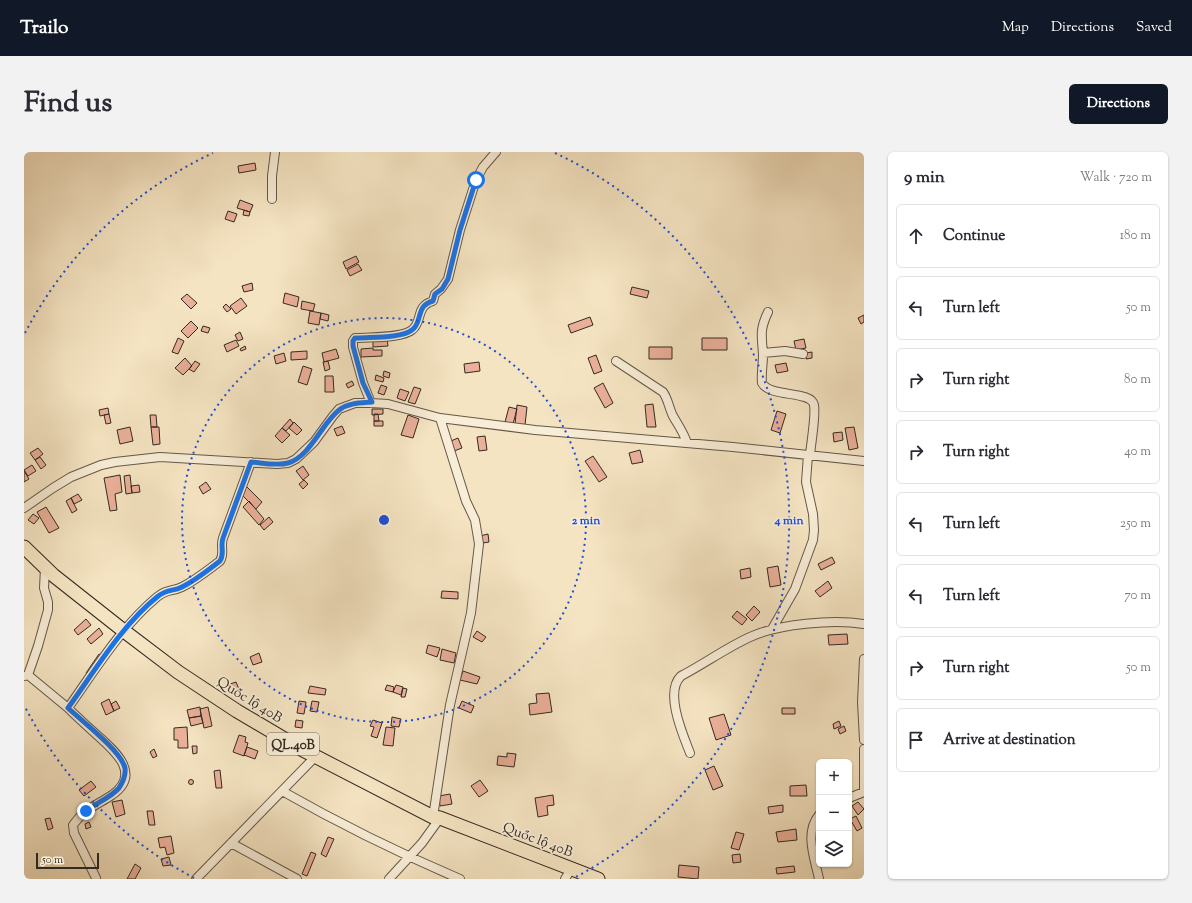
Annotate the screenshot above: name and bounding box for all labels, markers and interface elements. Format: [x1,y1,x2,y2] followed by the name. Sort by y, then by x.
[20,15,68,42] text: Trailo
[1002,18,1029,38] text: Map
[1051,18,1114,38] text: Directions
[1136,18,1172,38] text: Saved
[24,84,112,124] text: Find us
[1069,84,1168,124] button: Directions
[904,166,945,190] text: 9 min
[1080,169,1152,187] text: Walk · 720 m
[467,171,485,189] route start
[905,225,927,247] icon: ahead
[943,226,1005,247] text: Continue
[1120,227,1151,245] text: 180 m
[905,297,927,319] icon: left
[943,298,1000,319] text: Turn left
[1126,299,1151,317] text: 50 m
[905,369,927,391] icon: right
[943,370,1009,391] text: Turn right
[1124,371,1151,389] text: 80 m
[905,441,927,463] icon: right
[943,442,1009,463] text: Turn right
[1124,443,1151,461] text: 40 m
[572,512,601,530] text: 2 min
[773,512,804,530] text: 4 min
[377,513,391,527] centre of rings
[905,513,927,535] icon: left
[943,514,1000,535] text: Turn left
[1120,515,1151,533] text: 250 m
[905,585,927,607] icon: left
[943,586,1000,607] text: Turn left
[1124,587,1151,605] text: 70 m
[905,657,927,679] icon: right
[943,658,1009,679] text: Turn right
[1126,659,1151,677] text: 50 m
[212,673,286,729] street label: Quốc lộ 40B
[905,729,927,751] icon: arrive
[943,730,1076,751] text: Arrive at destination
[267,733,319,755] road number: QL.40B
[816,759,852,867] map controls
[816,759,852,795] button: +
[816,795,852,831] button: −
[77,802,95,820] route end
[499,818,575,863] street label: Quốc lộ 40B
[816,831,852,867] button: layers
[36,851,99,870] scale bar
[42,852,63,868] text: 50 m

